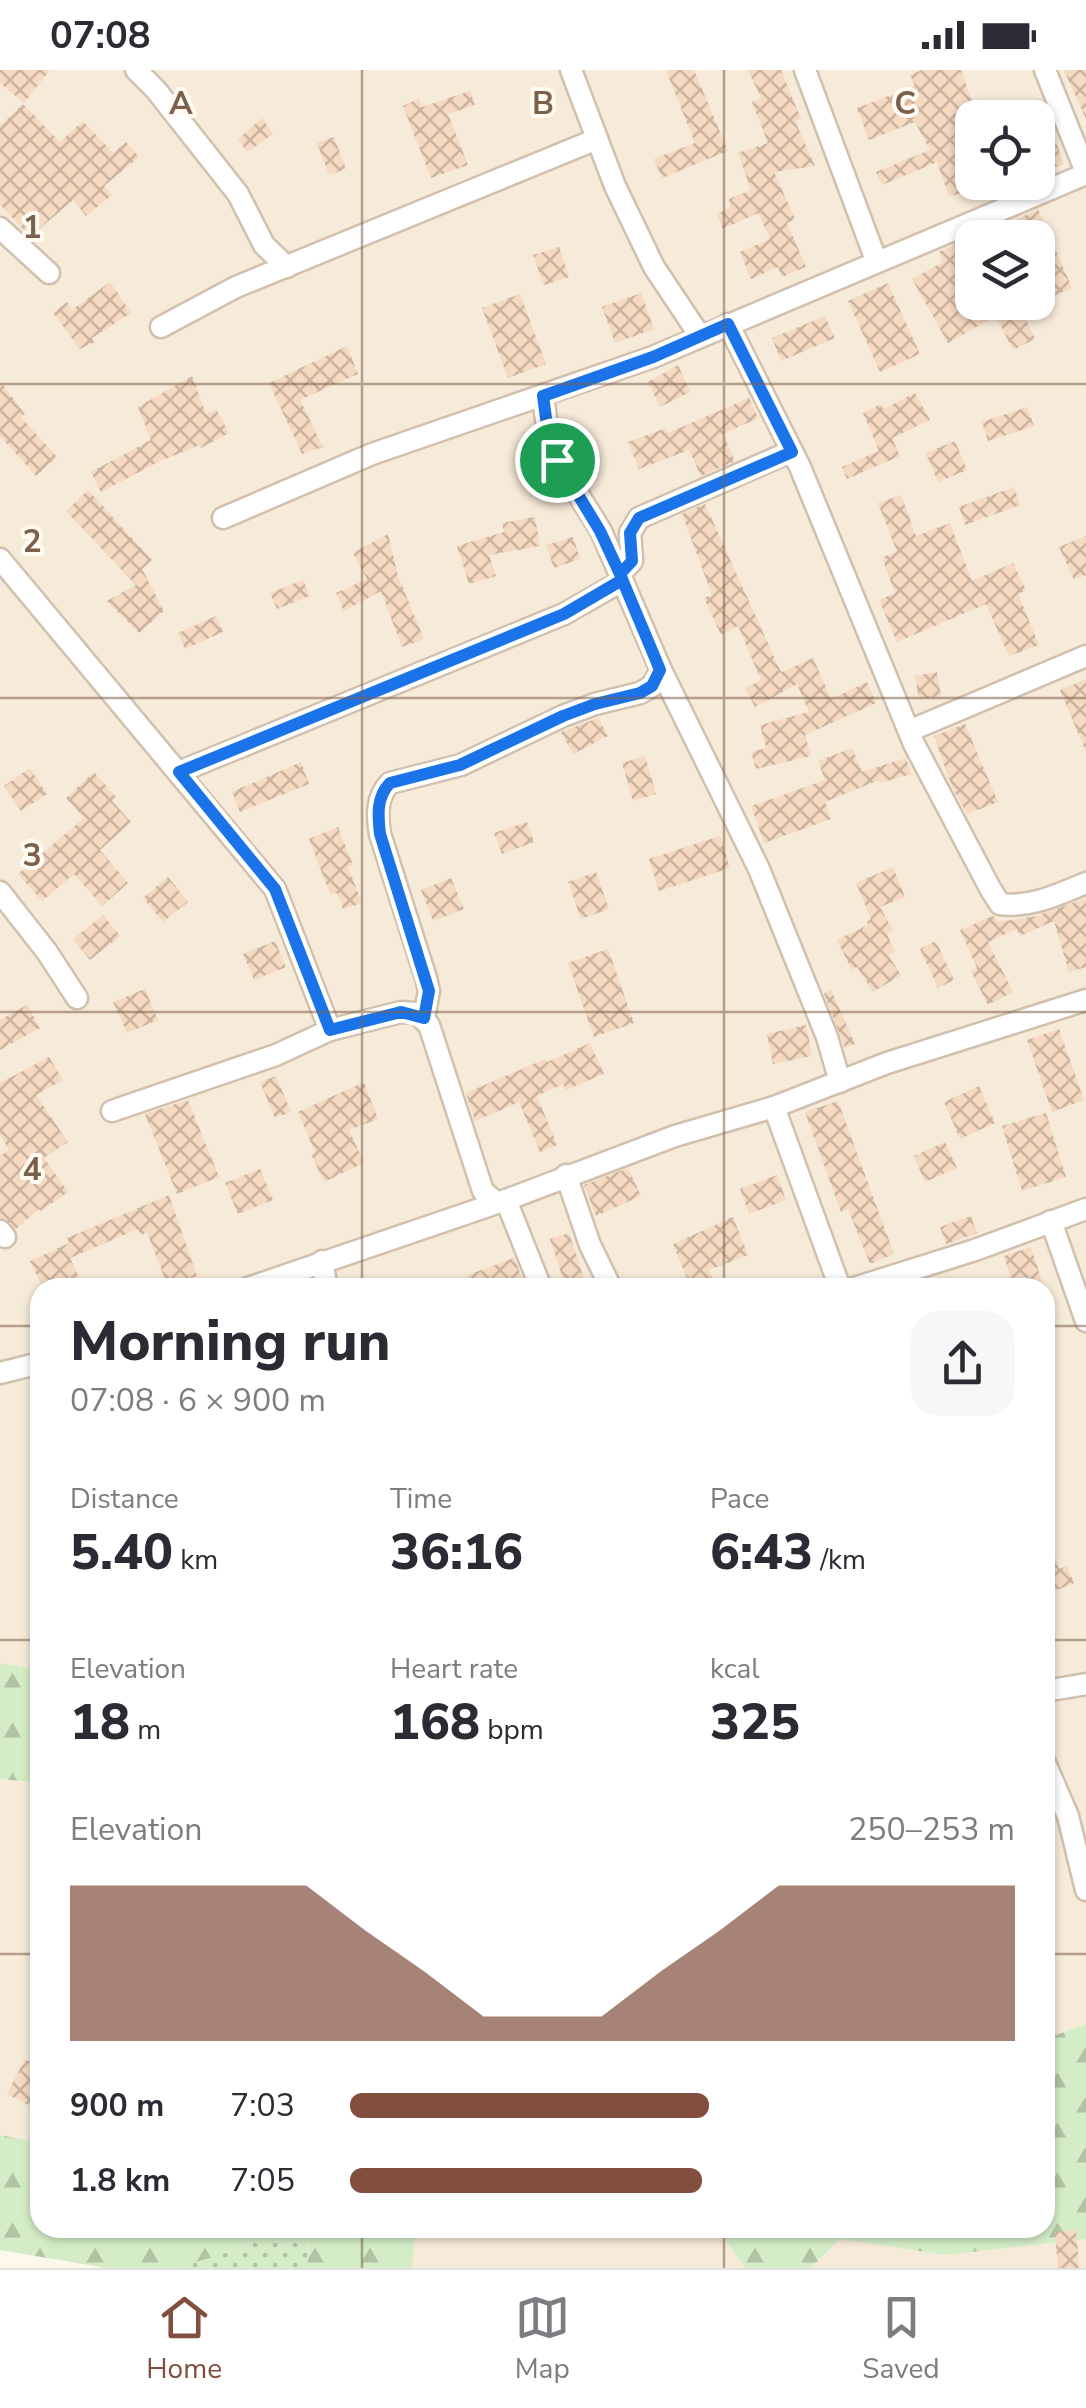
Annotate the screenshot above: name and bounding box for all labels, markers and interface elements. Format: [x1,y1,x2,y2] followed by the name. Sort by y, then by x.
[50,10,151,61] text: 07:08
[169,82,193,125] text: A
[532,82,554,125] text: B
[894,82,916,125] text: C
[955,100,1055,320] map controls
[955,100,1055,200] button: locate
[22,206,42,249] text: 1
[955,220,1055,320] button: layers
[515,418,600,503] pin
[530,433,585,488] icon: arrive
[22,520,42,563] text: 2
[22,834,42,877] text: 3
[22,1148,42,1191] text: 4
[70,1304,390,1379] text: Morning run
[910,1311,1015,1416] button: share
[70,1379,326,1422] text: 07:08 · 6 × 900 m
[70,1480,179,1518] text: Distance
[390,1480,452,1518] text: Time
[710,1480,769,1518] text: Pace
[70,1518,173,1587] text: 5.40
[390,1518,523,1587] text: 36:16
[710,1518,813,1587] text: 6:43
[173,1541,218,1579] text: km
[813,1541,866,1579] text: /km
[70,1650,186,1688] text: Elevation
[390,1650,518,1688] text: Heart rate
[710,1650,760,1688] text: kcal
[70,1688,130,1757] text: 18
[390,1688,480,1757] text: 168
[710,1688,800,1757] text: 325
[130,1711,161,1749] text: m
[480,1711,544,1749] text: bpm
[70,1808,203,1851] text: Elevation
[848,1808,1015,1851] text: 250–253 m
[70,2084,164,2127] text: 900 m
[230,2084,295,2127] text: 7:03
[70,2159,170,2202] text: 1.8 km
[230,2159,295,2202] text: 7:05
[146,2290,222,2388] tab: Home
[515,2290,570,2388] tab: Map
[862,2290,940,2388] tab: Saved

